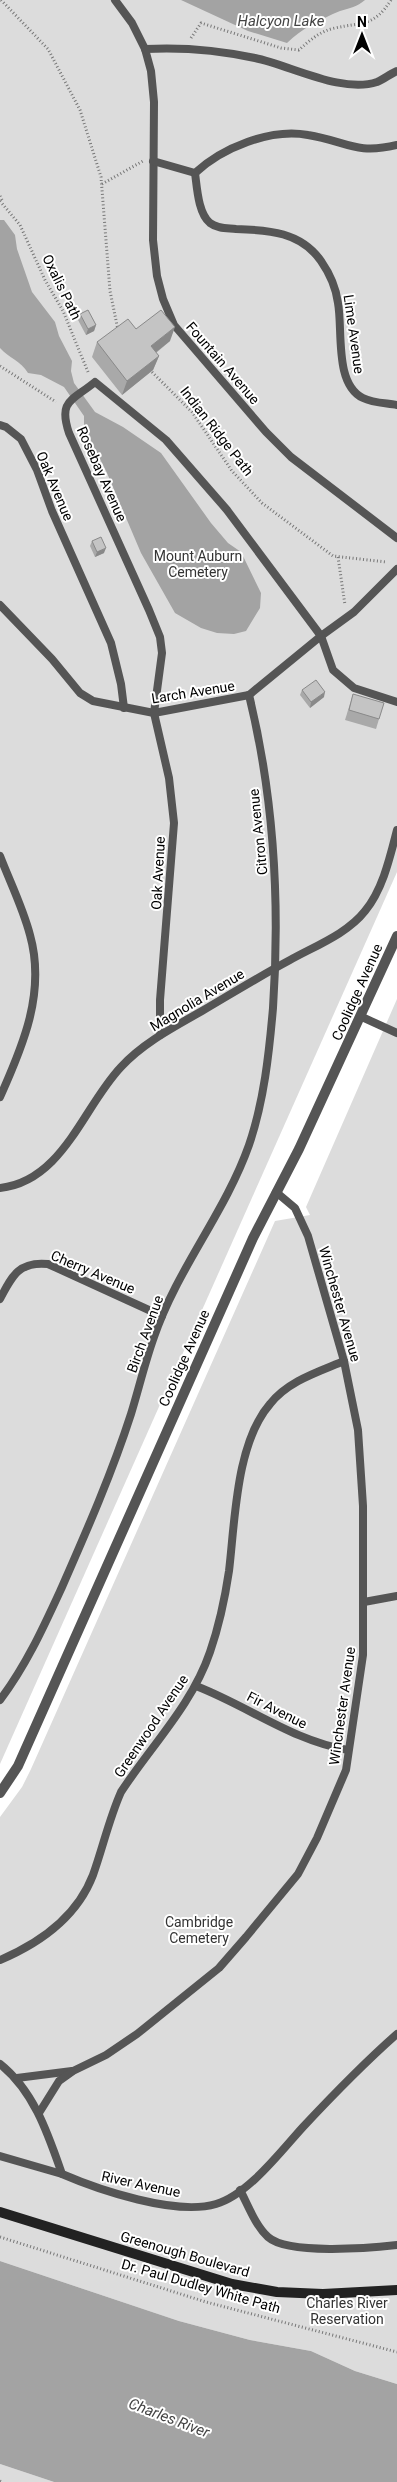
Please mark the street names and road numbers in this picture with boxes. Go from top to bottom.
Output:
street label: Oxalis Path [39,252,85,322]
street label: Lime Avenue [341,293,367,375]
street label: Fountain Avenue [183,319,263,407]
street label: Indian Ridge Path [177,383,257,479]
street label: Rosebay Avenue [74,424,130,524]
street label: Oak Avenue [33,449,77,523]
street label: Larch Avenue [150,678,236,706]
street label: Citron Avenue [246,788,270,876]
street label: Oak Avenue [148,836,168,910]
street label: Coolidge Avenue [328,941,386,1043]
street label: Magnolia Avenue [147,966,247,1034]
street label: Winchester Avenue [316,1244,364,1364]
street label: Cherry Avenue [49,1247,137,1297]
street label: Birch Avenue [124,1293,166,1375]
street label: Coolidge Avenue [155,1307,213,1409]
street label: Winchester Avenue [326,1646,358,1766]
street label: Greenwood Avenue [111,1672,191,1780]
street label: Fir Avenue [244,1688,310,1732]
street label: River Avenue [100,2168,182,2200]
street label: Greenough Boulevard [119,2228,251,2280]
street label: Dr. Paul Dudley White Path [120,2256,282,2316]

